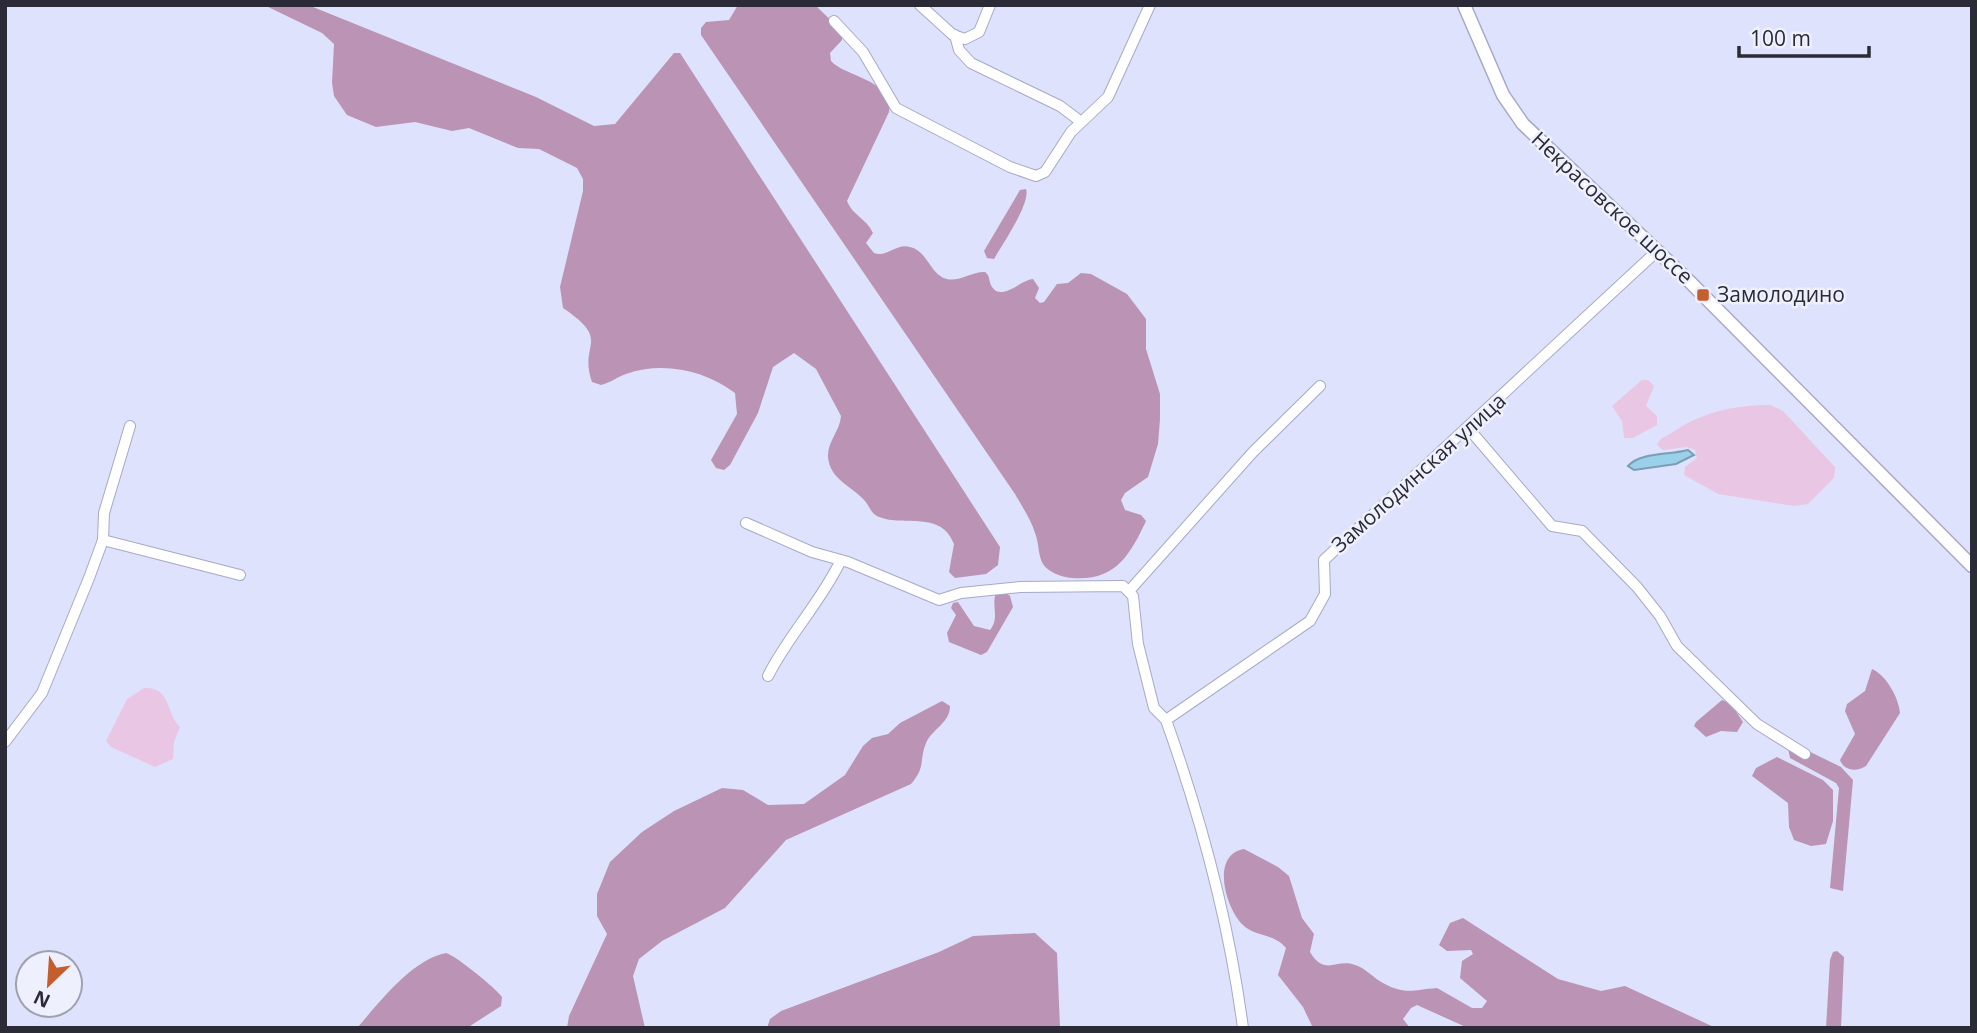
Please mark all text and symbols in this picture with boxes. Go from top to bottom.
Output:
scale bar [1739,14,1868,58]
text: 100 m [1750,24,1811,52]
street label: Некрасовское шоссе [1526,125,1700,290]
place label: Замолодино [1717,280,1845,308]
marker: Замолодино [1695,287,1711,303]
street label: Замолодинская улица [1325,386,1512,558]
north arrow [14,949,84,1019]
text: N [29,984,54,1014]

